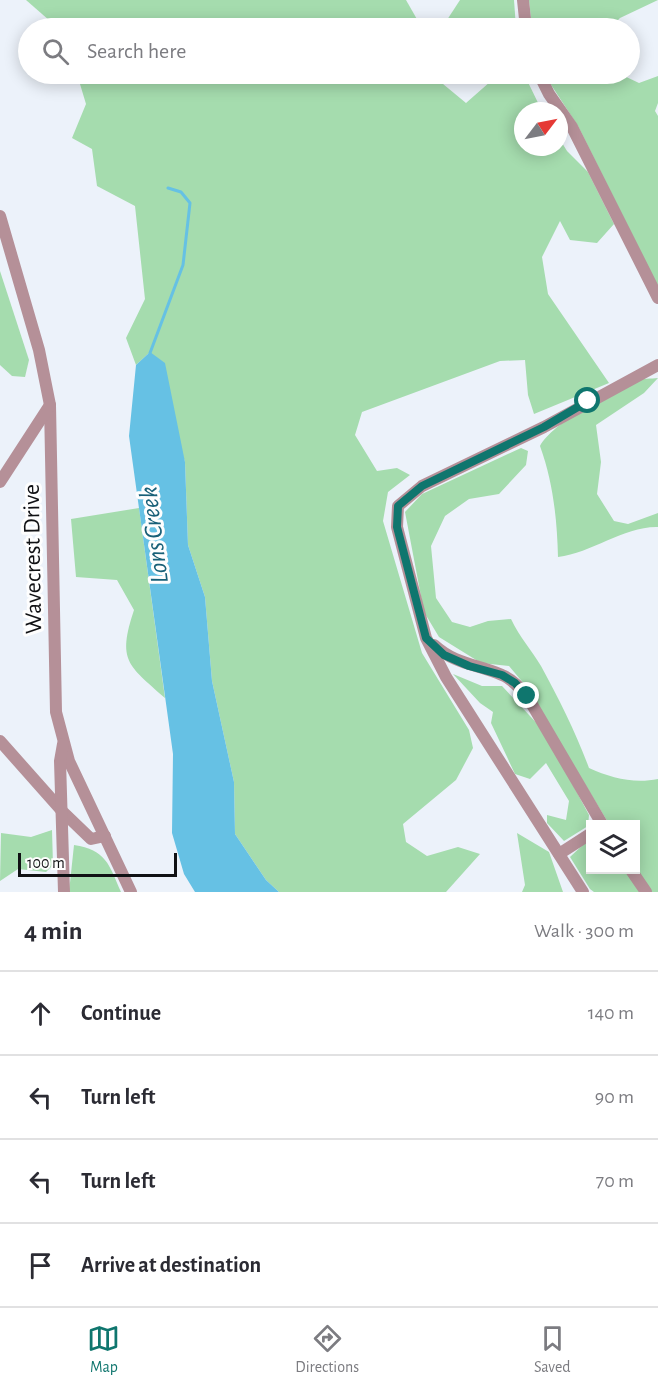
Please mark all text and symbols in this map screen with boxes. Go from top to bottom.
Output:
search box [18,18,640,84]
icon: search [39,35,72,68]
text: Search here [87,40,186,62]
north arrow [514,102,568,156]
route start [574,387,600,413]
street label: Wavecrest Drive [20,484,46,634]
water label: Lons Creek [135,485,173,585]
route end [513,682,539,708]
map controls [586,820,640,874]
button: layers [586,820,640,874]
scale bar [18,850,177,878]
text: 100 m [27,855,65,871]
text: 4 min [24,918,83,944]
text: Walk · 300 m [534,921,634,941]
icon: ahead [24,997,57,1030]
text: Continue [81,1002,161,1024]
text: 140 m [588,1003,634,1023]
icon: left [24,1081,57,1114]
text: Turn left [81,1086,155,1108]
text: 90 m [595,1087,634,1107]
icon: left [24,1165,57,1198]
text: Turn left [81,1170,155,1192]
text: 70 m [596,1171,634,1191]
icon: arrive [24,1249,57,1282]
text: Arrive at destination [81,1254,261,1276]
tab: Map [87,1322,120,1377]
tab: Directions [295,1322,359,1377]
tab: Saved [534,1322,571,1377]

